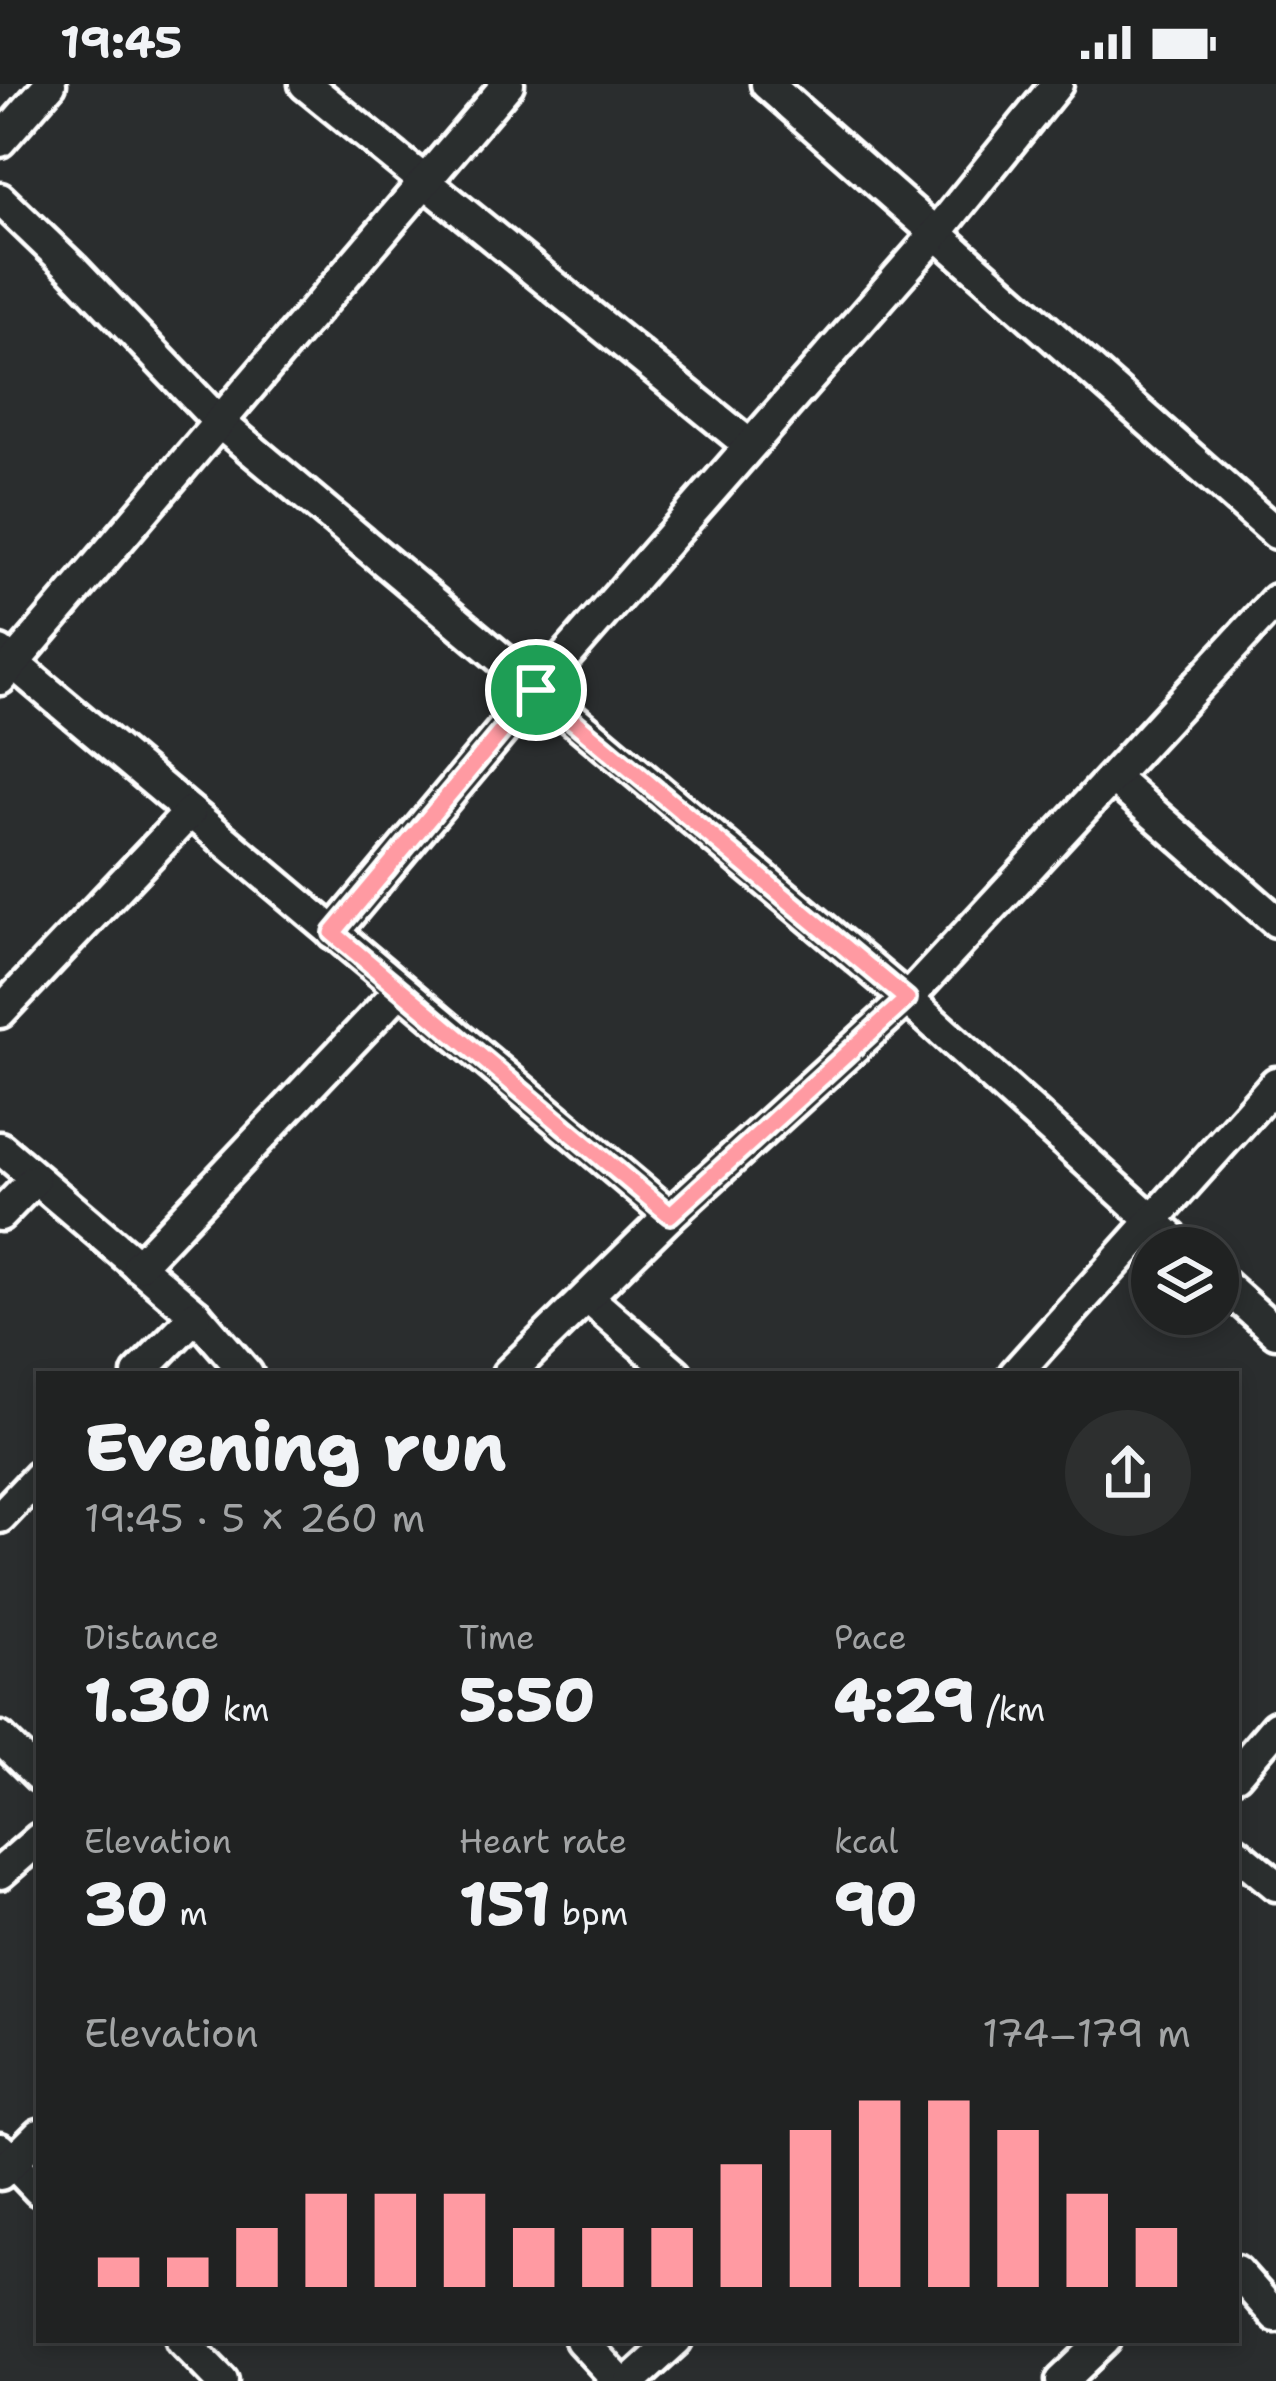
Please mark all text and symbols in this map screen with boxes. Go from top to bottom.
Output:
text: 19:45 [60,12,182,72]
pin [485,639,587,741]
icon: arrive [503,657,569,723]
map controls [1131,1227,1239,1335]
button: layers [1131,1227,1239,1335]
text: Evening run [84,1403,507,1491]
button: share [1065,1410,1191,1536]
text: 19:45 · 5 × 260 m [84,1492,425,1544]
text: Distance [84,1615,219,1660]
text: Time [459,1615,535,1660]
text: Pace [834,1615,907,1660]
text: 1.30 [84,1660,211,1740]
text: 5:50 [459,1660,595,1740]
text: 4:29 [834,1660,975,1740]
text: km [211,1687,269,1732]
text: /km [975,1687,1045,1732]
text: Elevation [84,1819,232,1864]
text: Heart rate [459,1819,627,1864]
text: kcal [834,1819,898,1864]
text: 30 [84,1864,168,1944]
text: 151 [459,1864,551,1944]
text: 90 [834,1864,918,1944]
text: m [168,1891,208,1936]
text: bpm [551,1891,628,1936]
text: Elevation [84,2007,259,2059]
text: 174–179 m [982,2007,1191,2059]

